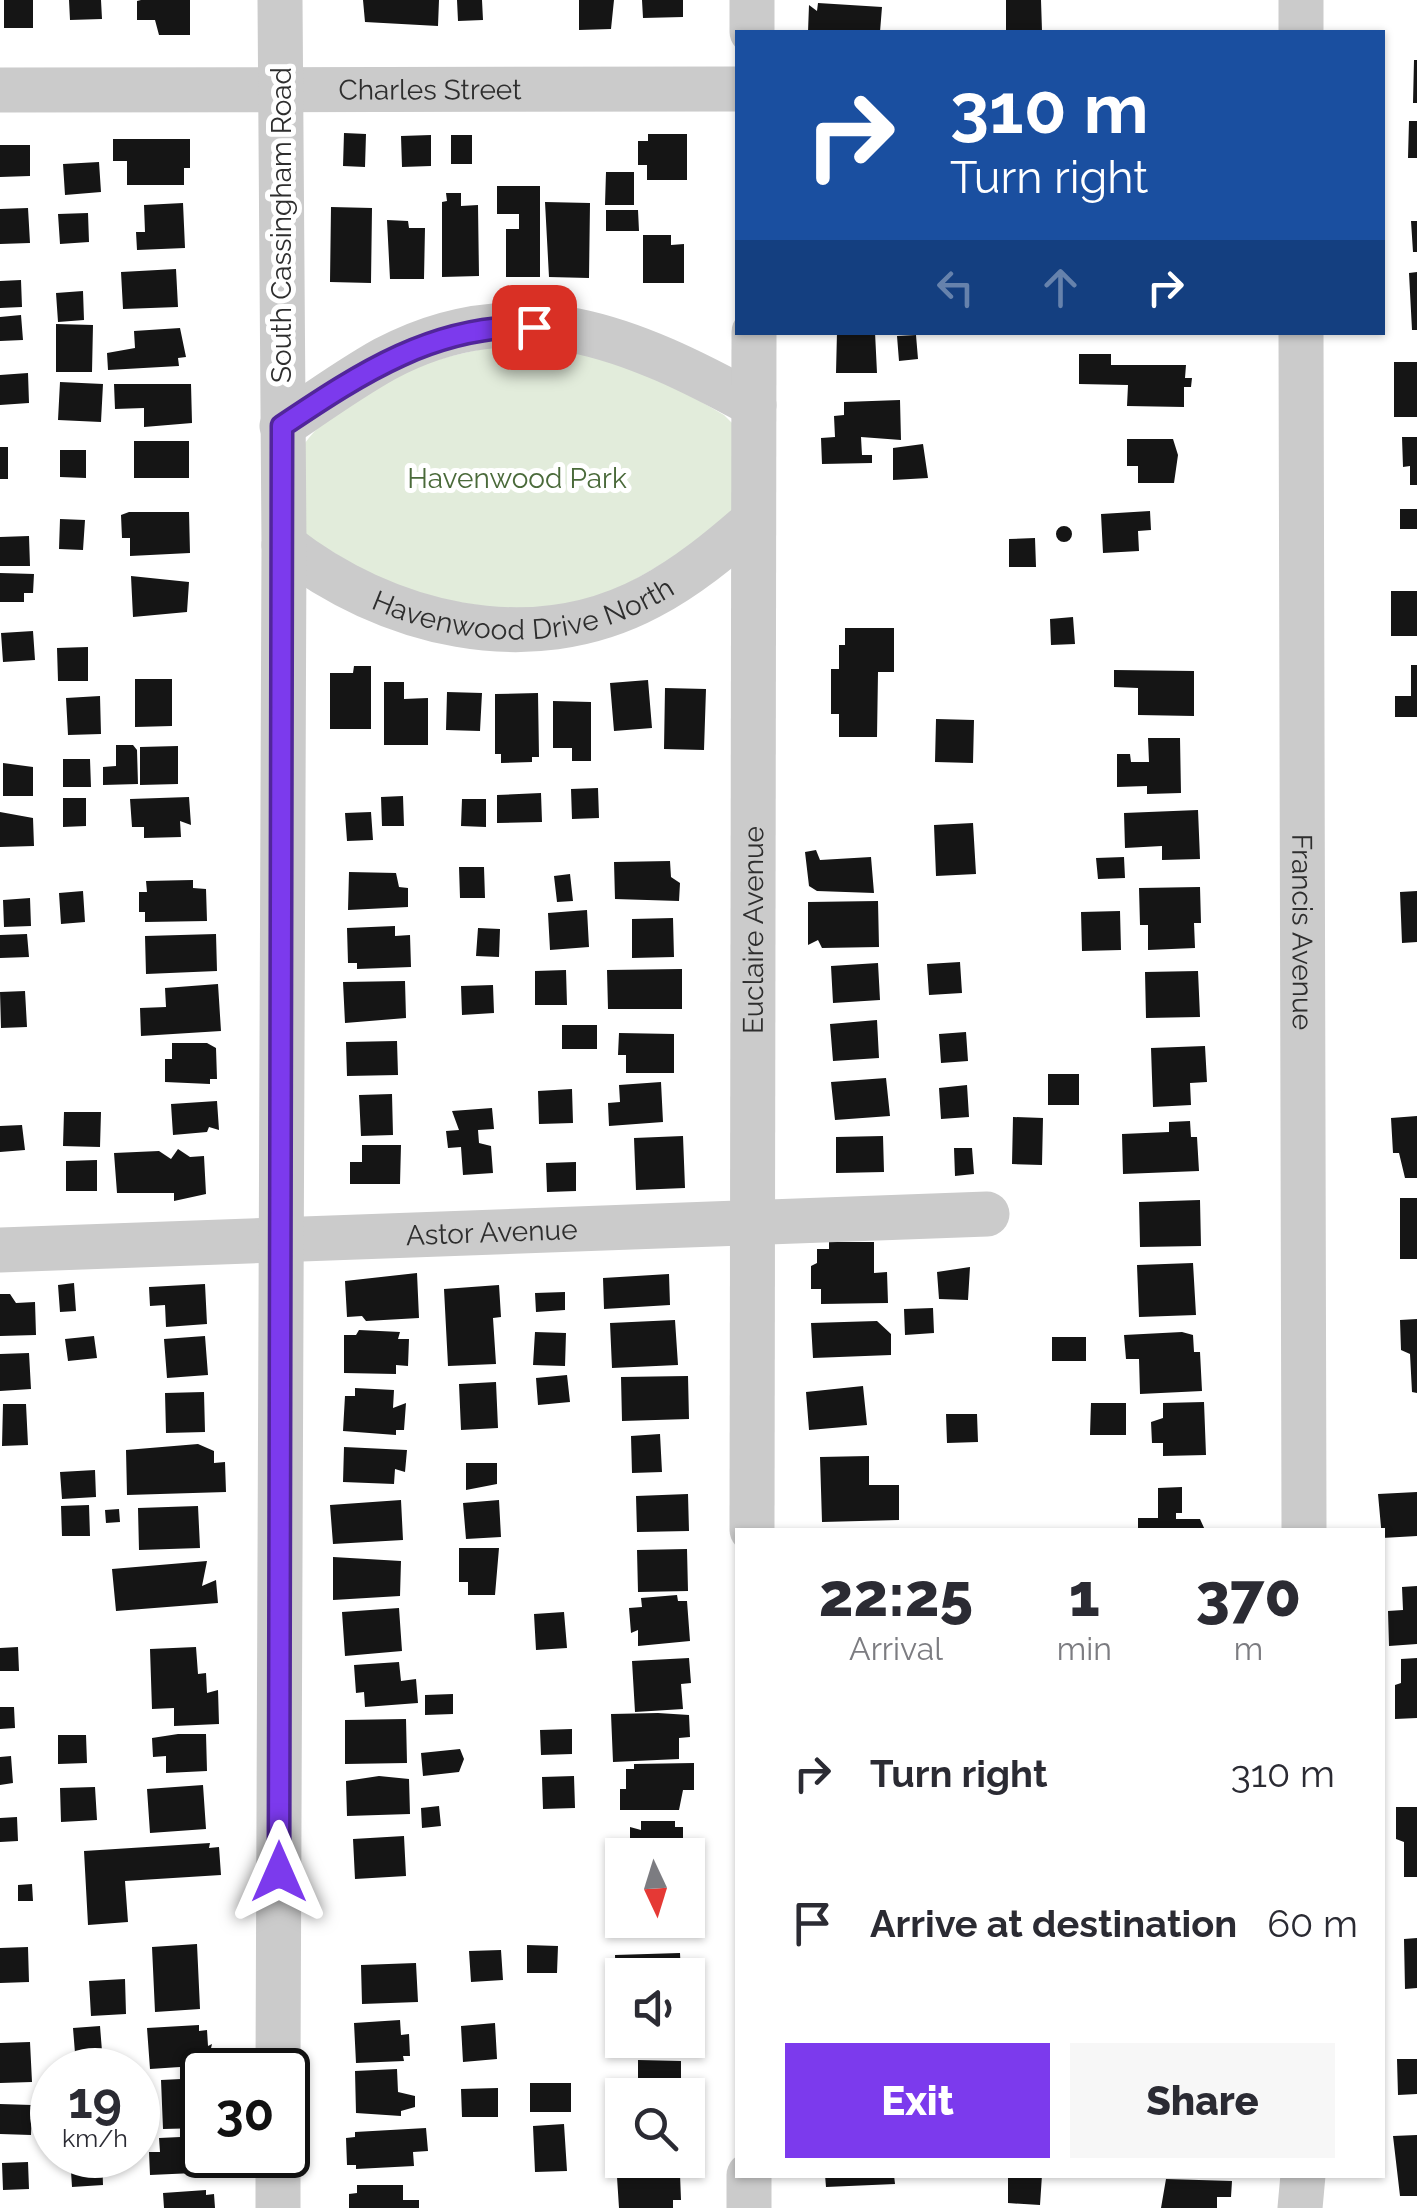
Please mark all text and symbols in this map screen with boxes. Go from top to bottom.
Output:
street label: South Cassingham Road [265,67,298,383]
text: 310 m [950,67,1149,149]
icon: right [785,70,915,200]
street label: Charles Street [338,73,522,107]
text: Turn right [950,151,1148,204]
icon: left [928,260,983,315]
icon: ahead [1033,260,1088,315]
icon: right [1138,260,1193,315]
pin [492,285,577,370]
icon: arrive [507,300,562,355]
park label: Havenwood Park [407,462,627,495]
street label: Havenwood Drive North [368,571,680,647]
street label: Euclaire Avenue [737,826,770,1034]
street label: Francis Avenue [1285,834,1319,1030]
street label: Astor Avenue [405,1213,578,1252]
text: 22:25 [819,1560,973,1630]
text: 1 [1069,1560,1100,1630]
text: 370 [1196,1560,1301,1630]
text: Arrival [849,1630,943,1667]
text: min [1057,1630,1112,1667]
text: m [1234,1630,1263,1667]
icon: right [785,1746,840,1801]
text: Turn right [870,1751,1047,1796]
text: 310 m [1231,1751,1335,1796]
position arrow [227,1820,331,1924]
north arrow [605,1838,705,1938]
map controls [605,1838,705,2178]
icon: arrive [785,1896,840,1951]
text: Arrive at destination [870,1901,1237,1946]
text: 60 m [1267,1901,1358,1946]
button: sound [605,1958,705,2058]
button: Exit [785,2043,1050,2158]
button: Share [1070,2043,1335,2158]
speed limit sign: 30 [180,2048,310,2178]
text: 19 [68,2071,122,2130]
button: search [605,2078,705,2178]
text: km/h [62,2123,128,2153]

